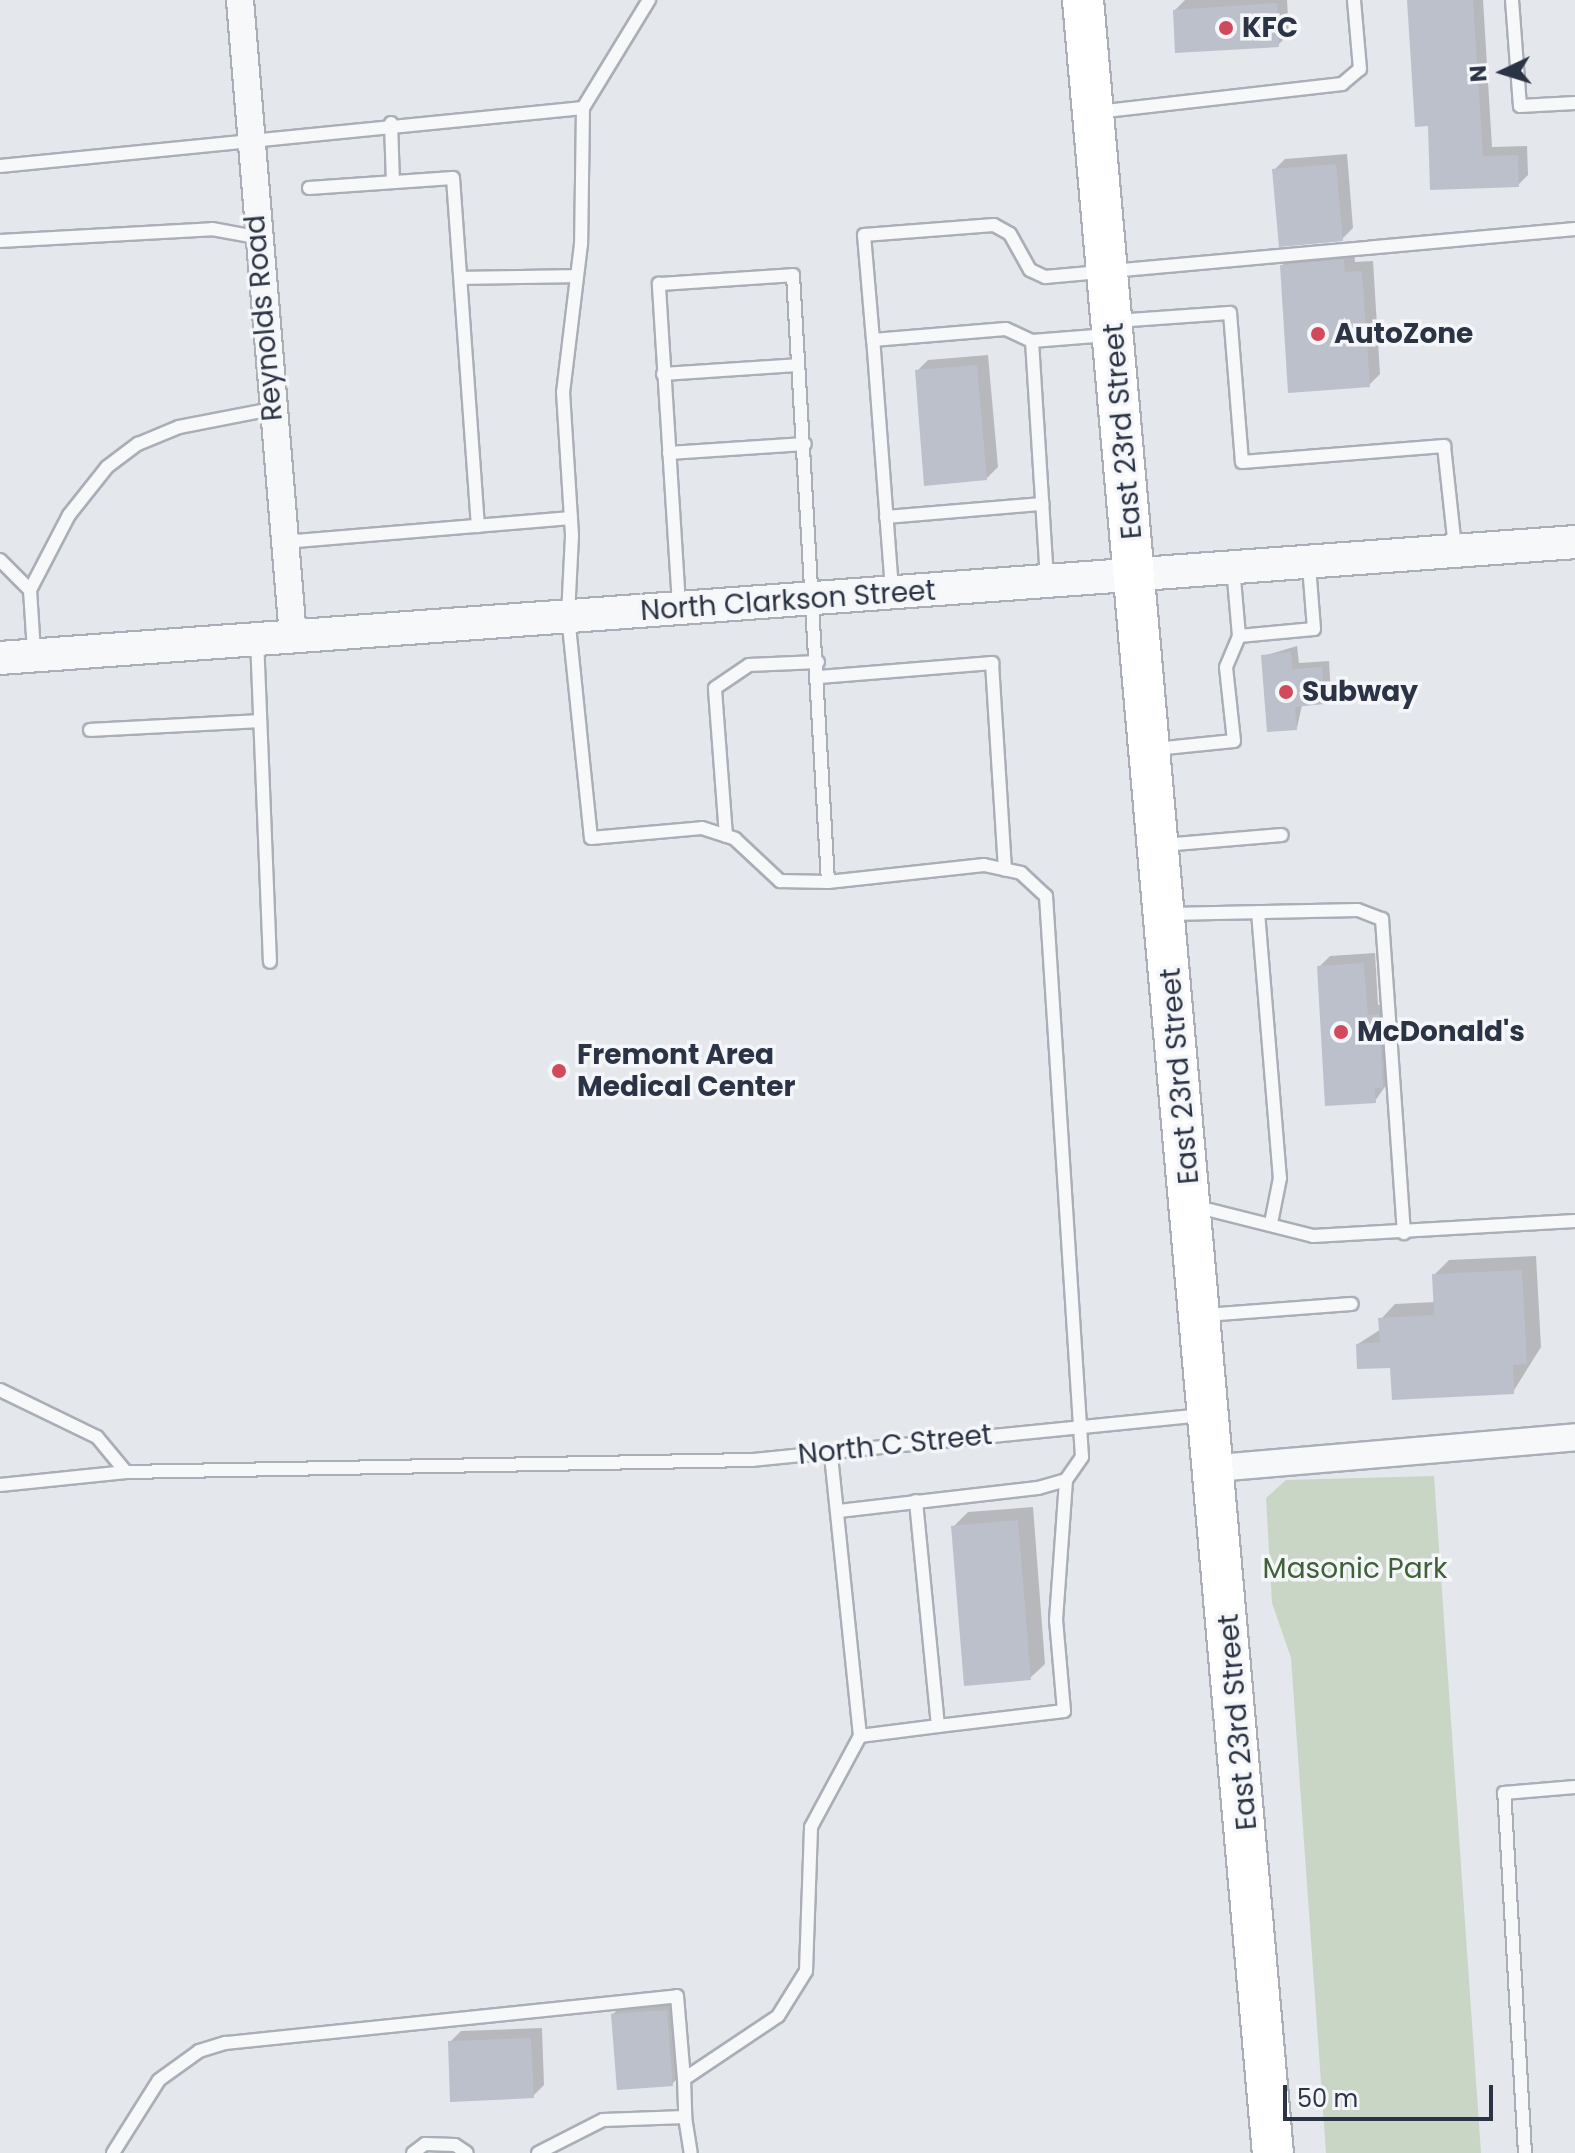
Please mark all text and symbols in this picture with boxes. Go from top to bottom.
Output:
place label: KFC [1242,11,1298,45]
marker: KFC [1217,19,1235,37]
north arrow [1463,32,1543,112]
text: N [1463,64,1495,83]
street label: Reynolds Road [238,214,290,422]
place label: AutoZone [1334,317,1473,351]
street label: East 23rd Street [1097,321,1149,541]
marker: AutoZone [1309,325,1327,343]
street label: North Clarkson Street [639,574,937,628]
place label: Subway [1302,675,1418,709]
marker: Subway [1277,683,1295,701]
street label: East 23rd Street [1154,966,1206,1186]
place label: McDonald's [1357,1015,1525,1049]
marker: McDonald's [1332,1023,1350,1041]
place label: Fremont Area Medical Center [577,1038,795,1104]
marker: Fremont Area Medical Center [548,1060,570,1082]
street label: North C Street [796,1418,994,1472]
park label: Masonic Park [1263,1552,1447,1586]
street label: East 23rd Street [1212,1612,1264,1832]
scale bar [1287,2069,1497,2119]
text: 50 m [1297,2082,1358,2115]

